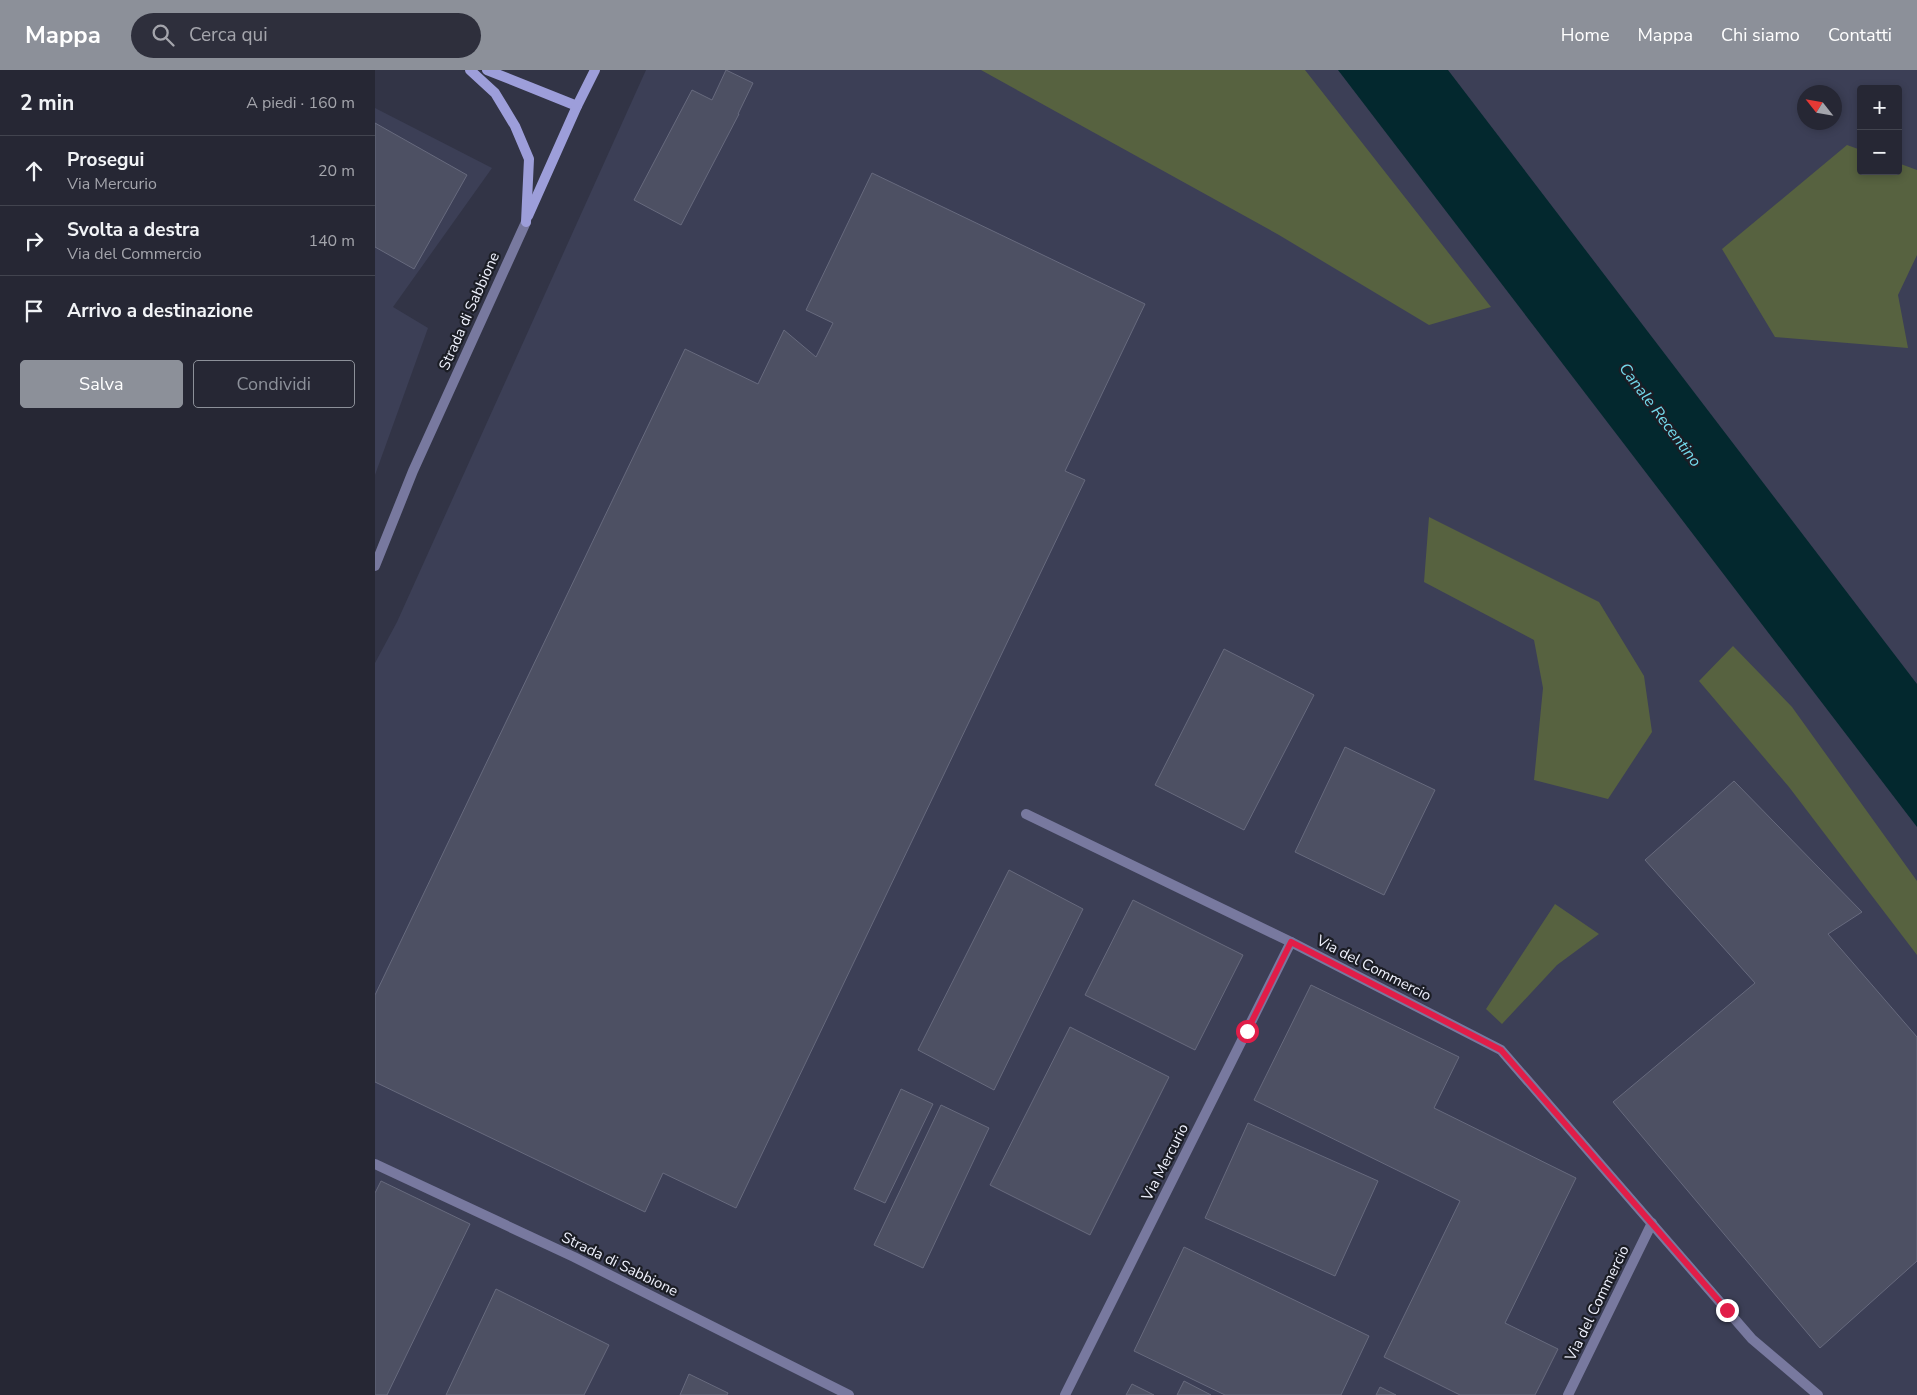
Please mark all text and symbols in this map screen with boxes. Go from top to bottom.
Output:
search box [131,13,481,58]
text: Mappa [25,19,101,51]
icon: search [149,21,177,49]
text: Cerca qui [189,22,268,48]
text: Home [1561,23,1609,47]
text: Mappa [1637,23,1693,47]
text: Chi siamo [1721,23,1800,47]
text: Contatti [1828,23,1892,47]
north arrow [1797,85,1842,130]
map controls [1857,85,1902,175]
button: + [1857,85,1902,130]
text: 2 min [20,89,74,117]
text: A piedi · 160 m [246,92,355,114]
button: − [1857,130,1902,175]
text: Prosegui [67,147,144,173]
icon: ahead [20,157,48,185]
text: 20 m [318,160,355,182]
text: Via Mercurio [67,173,157,195]
text: Svolta a destra [67,217,200,243]
icon: right [20,227,48,255]
text: 140 m [308,230,355,252]
text: Via del Commercio [67,243,202,265]
street label: Strada di Sabbione [434,249,504,373]
icon: arrive [20,297,48,325]
text: Arrivo a destinazione [67,298,253,324]
water label: Canale Recentino [1614,358,1706,472]
button: Salva [20,360,183,408]
button: Condividi [193,360,355,408]
street label: Via del Commercio [1312,930,1435,1006]
route start [1236,1020,1259,1043]
street label: Via Mercurio [1137,1120,1193,1205]
street label: Strada di Sabbione [558,1227,682,1301]
street label: Via del Commercio [1560,1242,1634,1365]
route end [1716,1299,1739,1322]

